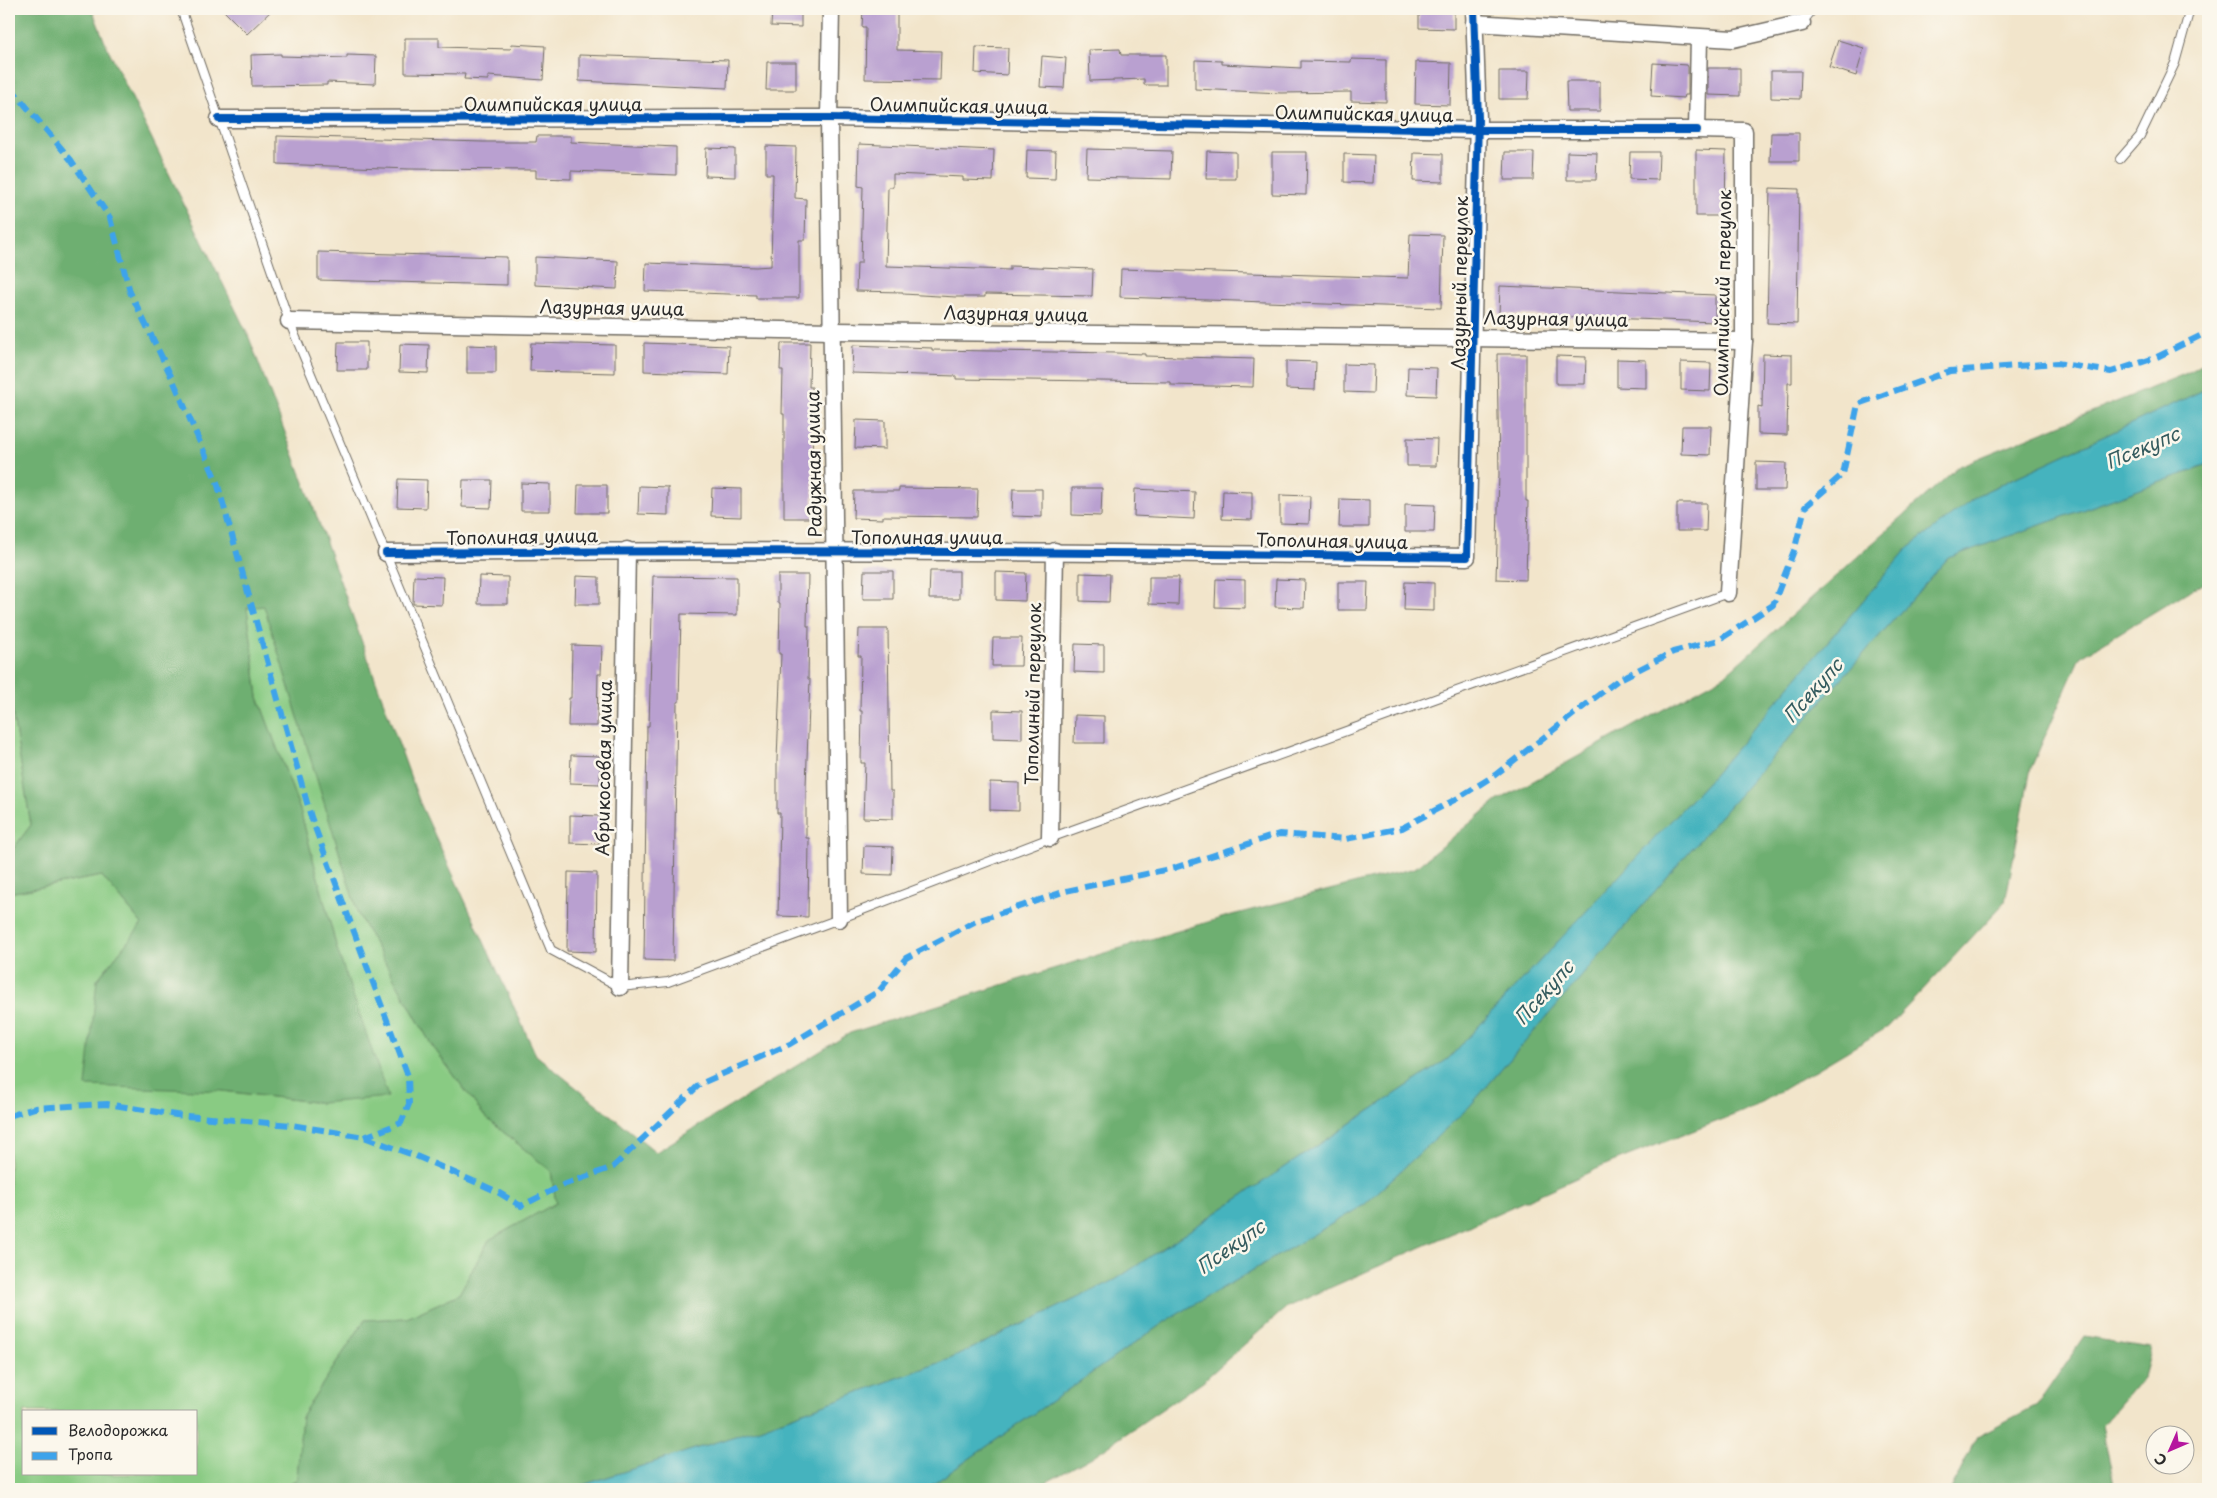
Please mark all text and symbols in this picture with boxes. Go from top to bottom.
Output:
street label: Олимпийская улица [464,90,643,117]
street label: Олимпийская улица [869,90,1049,120]
street label: Олимпийская улица [1274,98,1454,128]
street label: Олимпийский переулок [1707,189,1737,397]
street label: Лазурный переулок [1444,195,1474,370]
street label: Лазурная улица [539,292,685,322]
street label: Лазурная улица [943,298,1089,328]
street label: Лазурная улица [1483,303,1629,333]
street label: Радужная улица [798,389,828,538]
water label: Псекупс [2101,418,2185,475]
street label: Тополиная улица [446,521,599,551]
street label: Тополиная улица [851,523,1004,550]
street label: Тополиная улица [1256,525,1409,555]
street label: Тополиный переулок [1017,602,1047,785]
water label: Псекупс [1776,650,1850,728]
street label: Абрикосовая улица [588,679,618,856]
water label: Псекупс [1507,952,1581,1030]
water label: Псекупс [1190,1211,1272,1280]
legend [22,1410,198,1476]
text: Велодорожка [68,1418,169,1441]
north arrow [2144,1426,2194,1476]
text: Тропа [68,1442,113,1465]
text: С [2149,1448,2172,1471]

